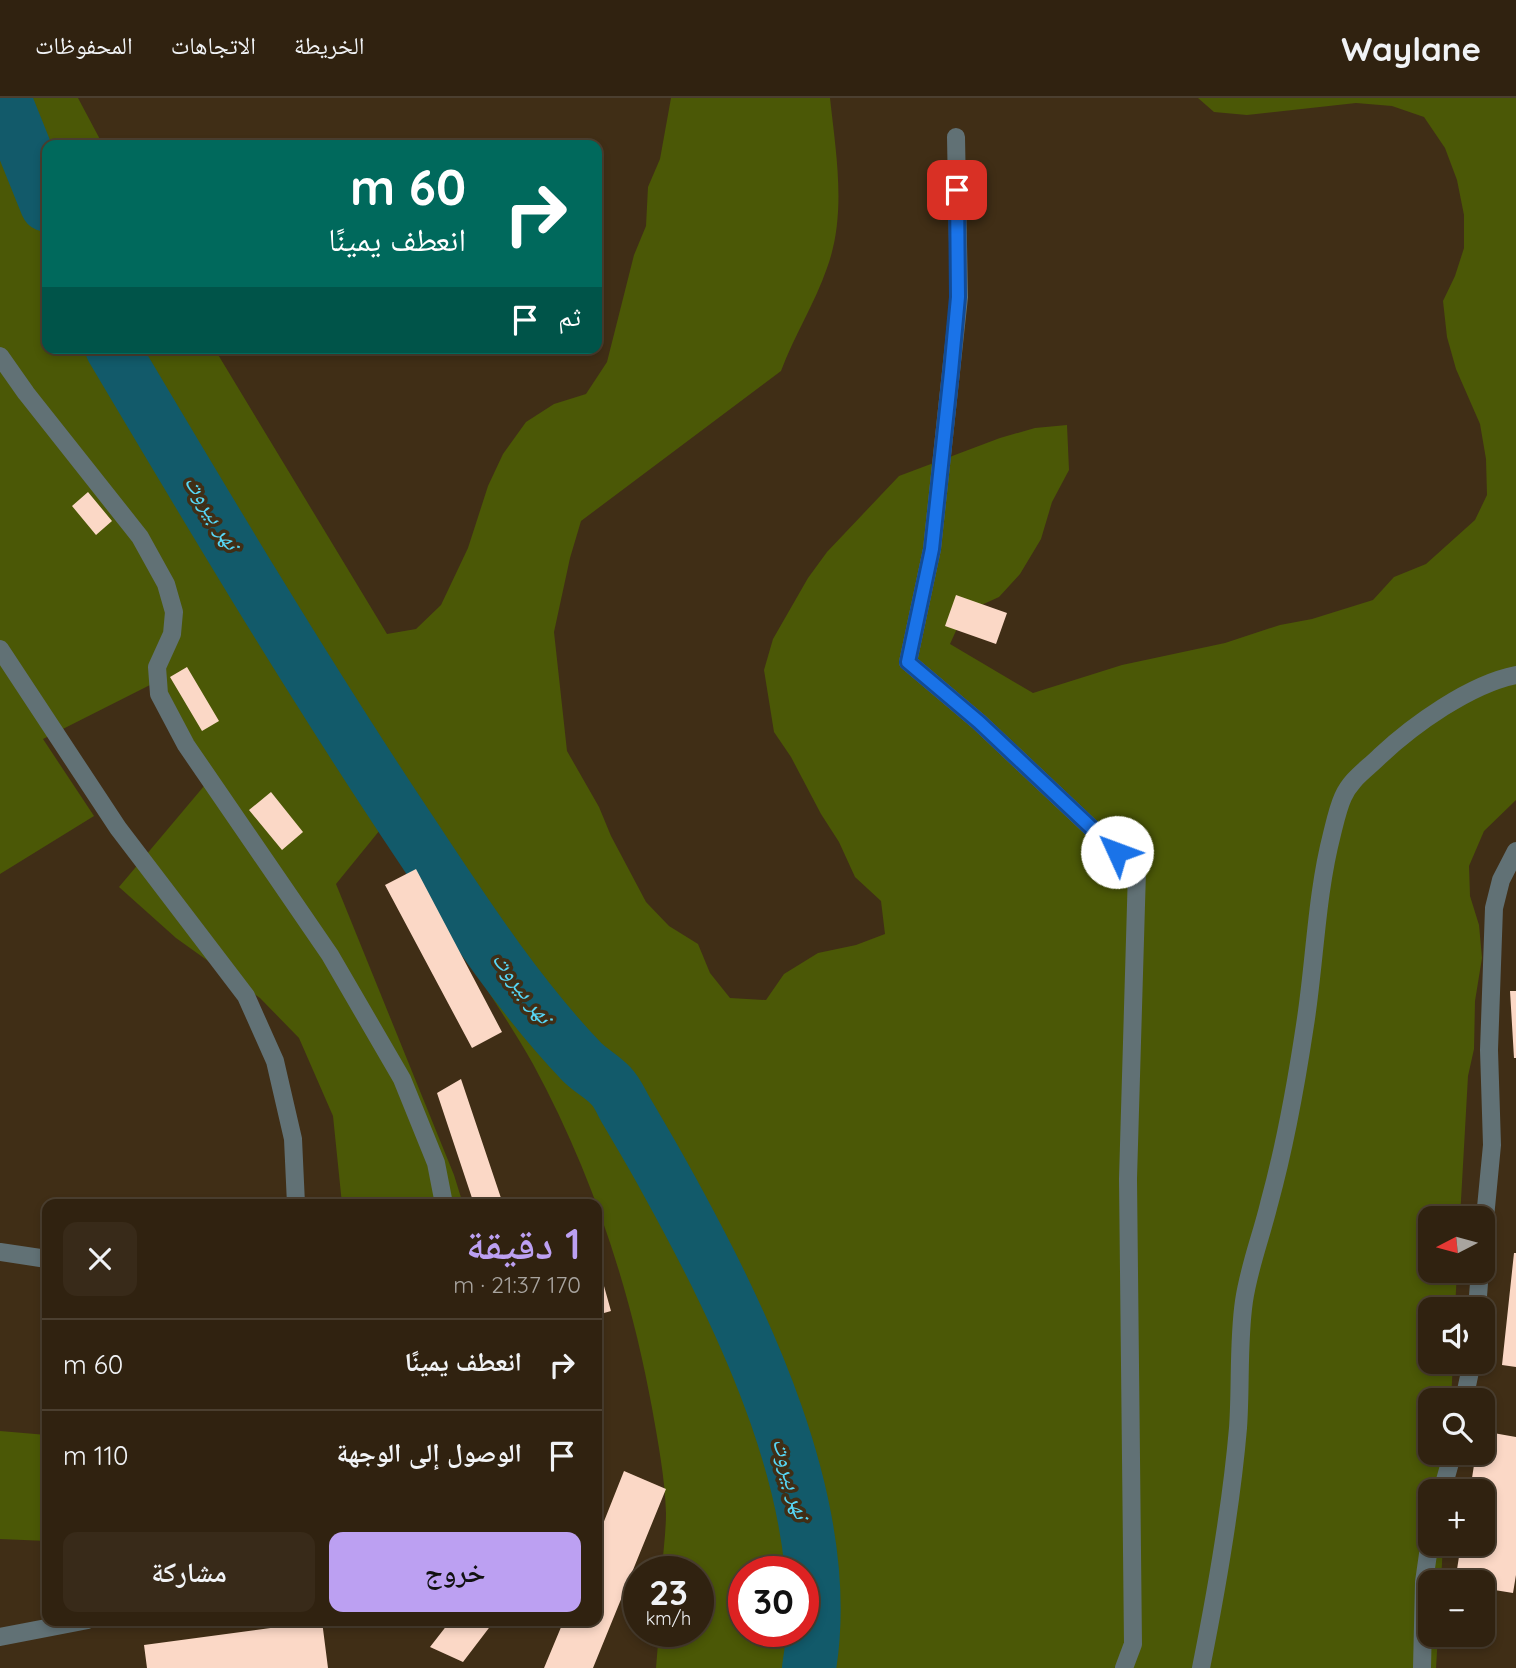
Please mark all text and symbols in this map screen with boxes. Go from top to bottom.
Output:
text: Waylane [1341,28,1481,69]
text: المحفوظات [35,30,133,60]
text: الاتجاهات [171,30,256,60]
text: الخريطة [294,30,365,60]
text: 60 m [350,156,466,217]
pin [927,160,987,220]
icon: right [490,168,581,259]
icon: arrive [938,171,976,209]
text: انعطف يمينًا [328,219,466,259]
text: ثم [558,300,581,333]
icon: arrive [506,301,544,339]
water label: نهر بيروت [179,469,249,558]
position arrow [1080,815,1154,889]
water label: نهر بيروت [486,945,561,1031]
north arrow [1418,1206,1494,1283]
map controls [1418,1206,1495,1647]
text: 1 دقيقة [466,1217,581,1270]
button: close [63,1222,137,1296]
text: 170 m · 21:37 [453,1270,581,1299]
button: sound [1418,1297,1495,1374]
text: انعطف يمينًا [404,1345,522,1378]
icon: right [543,1346,581,1384]
text: 60 m [63,1348,123,1381]
button: search [1418,1388,1495,1465]
water label: نهر بيروت [767,1434,818,1525]
text: الوصول إلى الوجهة [336,1436,522,1469]
icon: arrive [543,1437,581,1475]
text: 110 m [63,1439,129,1472]
button: + [1418,1479,1495,1556]
button: مشاركة [63,1532,315,1612]
button: خروج [329,1532,581,1612]
speed limit sign: 30 [728,1556,819,1647]
text: 23 [649,1570,688,1614]
button: − [1418,1570,1495,1647]
text: km/h [646,1607,691,1630]

